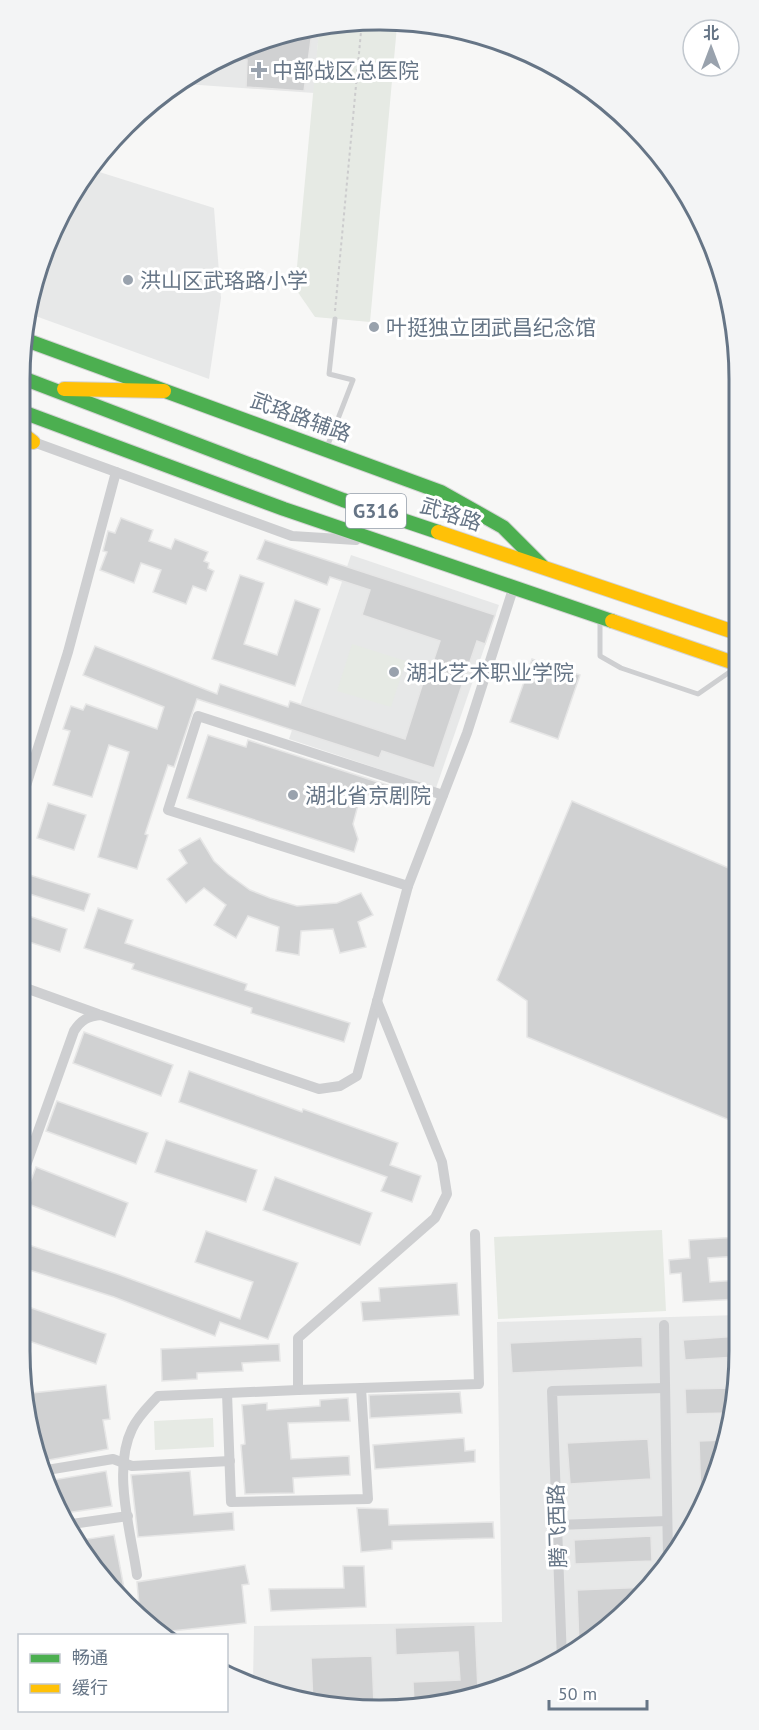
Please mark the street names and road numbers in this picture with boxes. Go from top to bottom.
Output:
street label: 武珞路辅路 [247,386,355,448]
street label: 武珞路 [417,491,485,537]
road number: G316 [346,494,406,528]
street label: 腾飞西路 [542,1484,572,1568]

